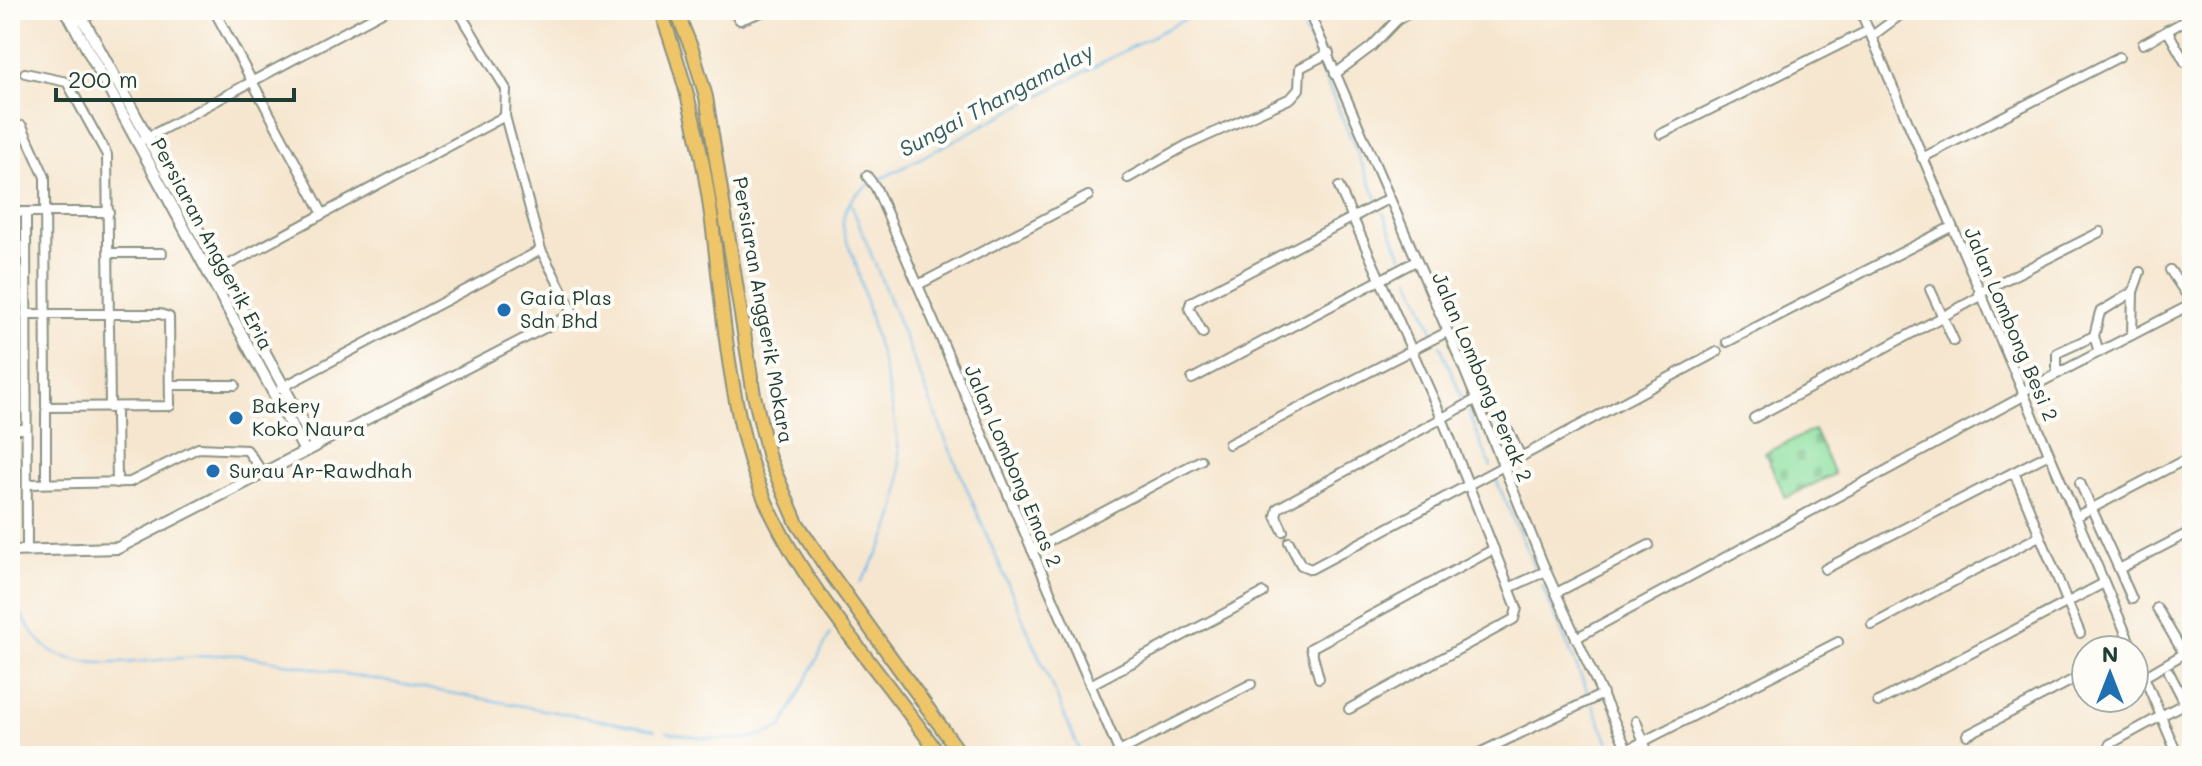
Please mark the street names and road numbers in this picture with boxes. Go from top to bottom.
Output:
street label: Persiaran Anggerik Eria [146,133,280,354]
street label: Persiaran Anggerik Mokara [728,175,800,445]
street label: Jalan Lombong Besi 2 [1959,223,2065,425]
street label: Jalan Lombong Perak 2 [1427,268,1539,486]
street label: Jalan Lombong Emas 2 [959,360,1068,571]

